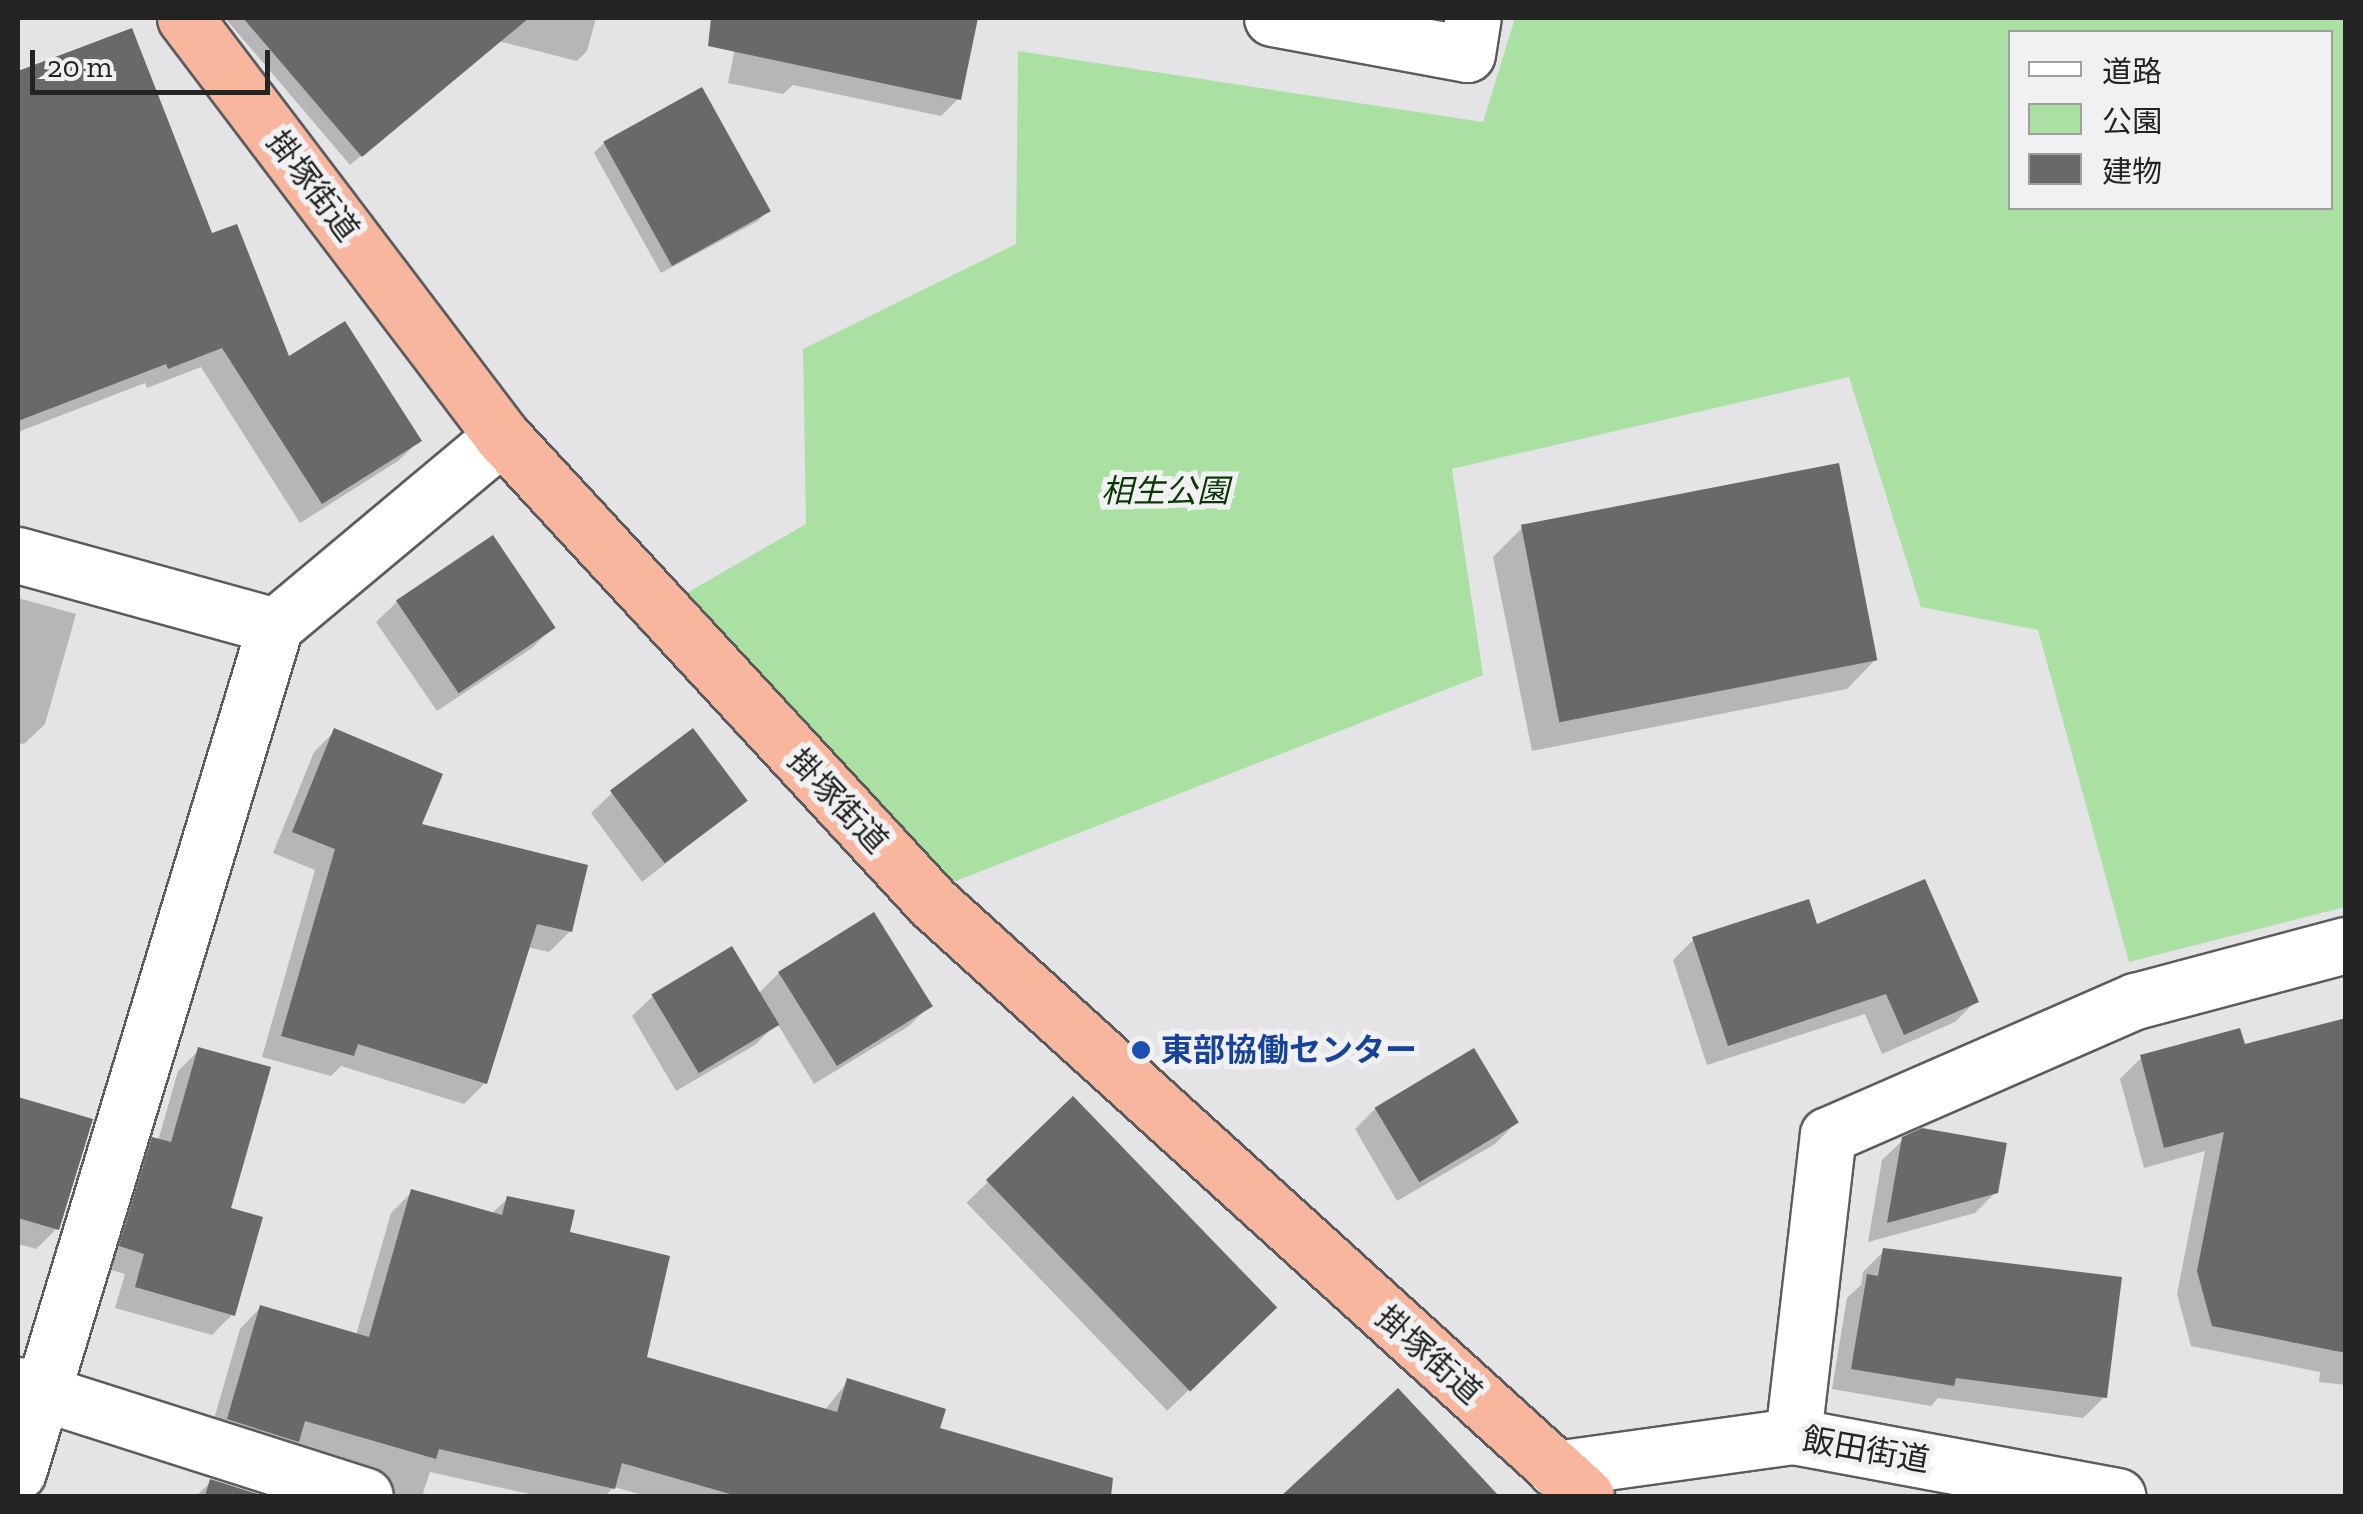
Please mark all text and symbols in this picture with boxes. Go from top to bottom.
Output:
scale bar [35,30,275,92]
legend [2008,30,2333,210]
text: 20 m [47,49,112,85]
text: 道路 [2102,54,2162,90]
text: 公園 [2102,104,2162,140]
street label: 掛塚街道 [259,123,367,249]
text: 建物 [2102,154,2162,190]
park label: 相生公園 [1101,472,1229,510]
street label: 掛塚街道 [780,741,896,861]
place label: 東部協働センター [1161,1031,1417,1069]
marker: 東部協働センター [1130,1039,1152,1061]
street label: 掛塚街道 [1369,1298,1489,1412]
street label: 飯田街道 [1800,1420,1932,1480]

